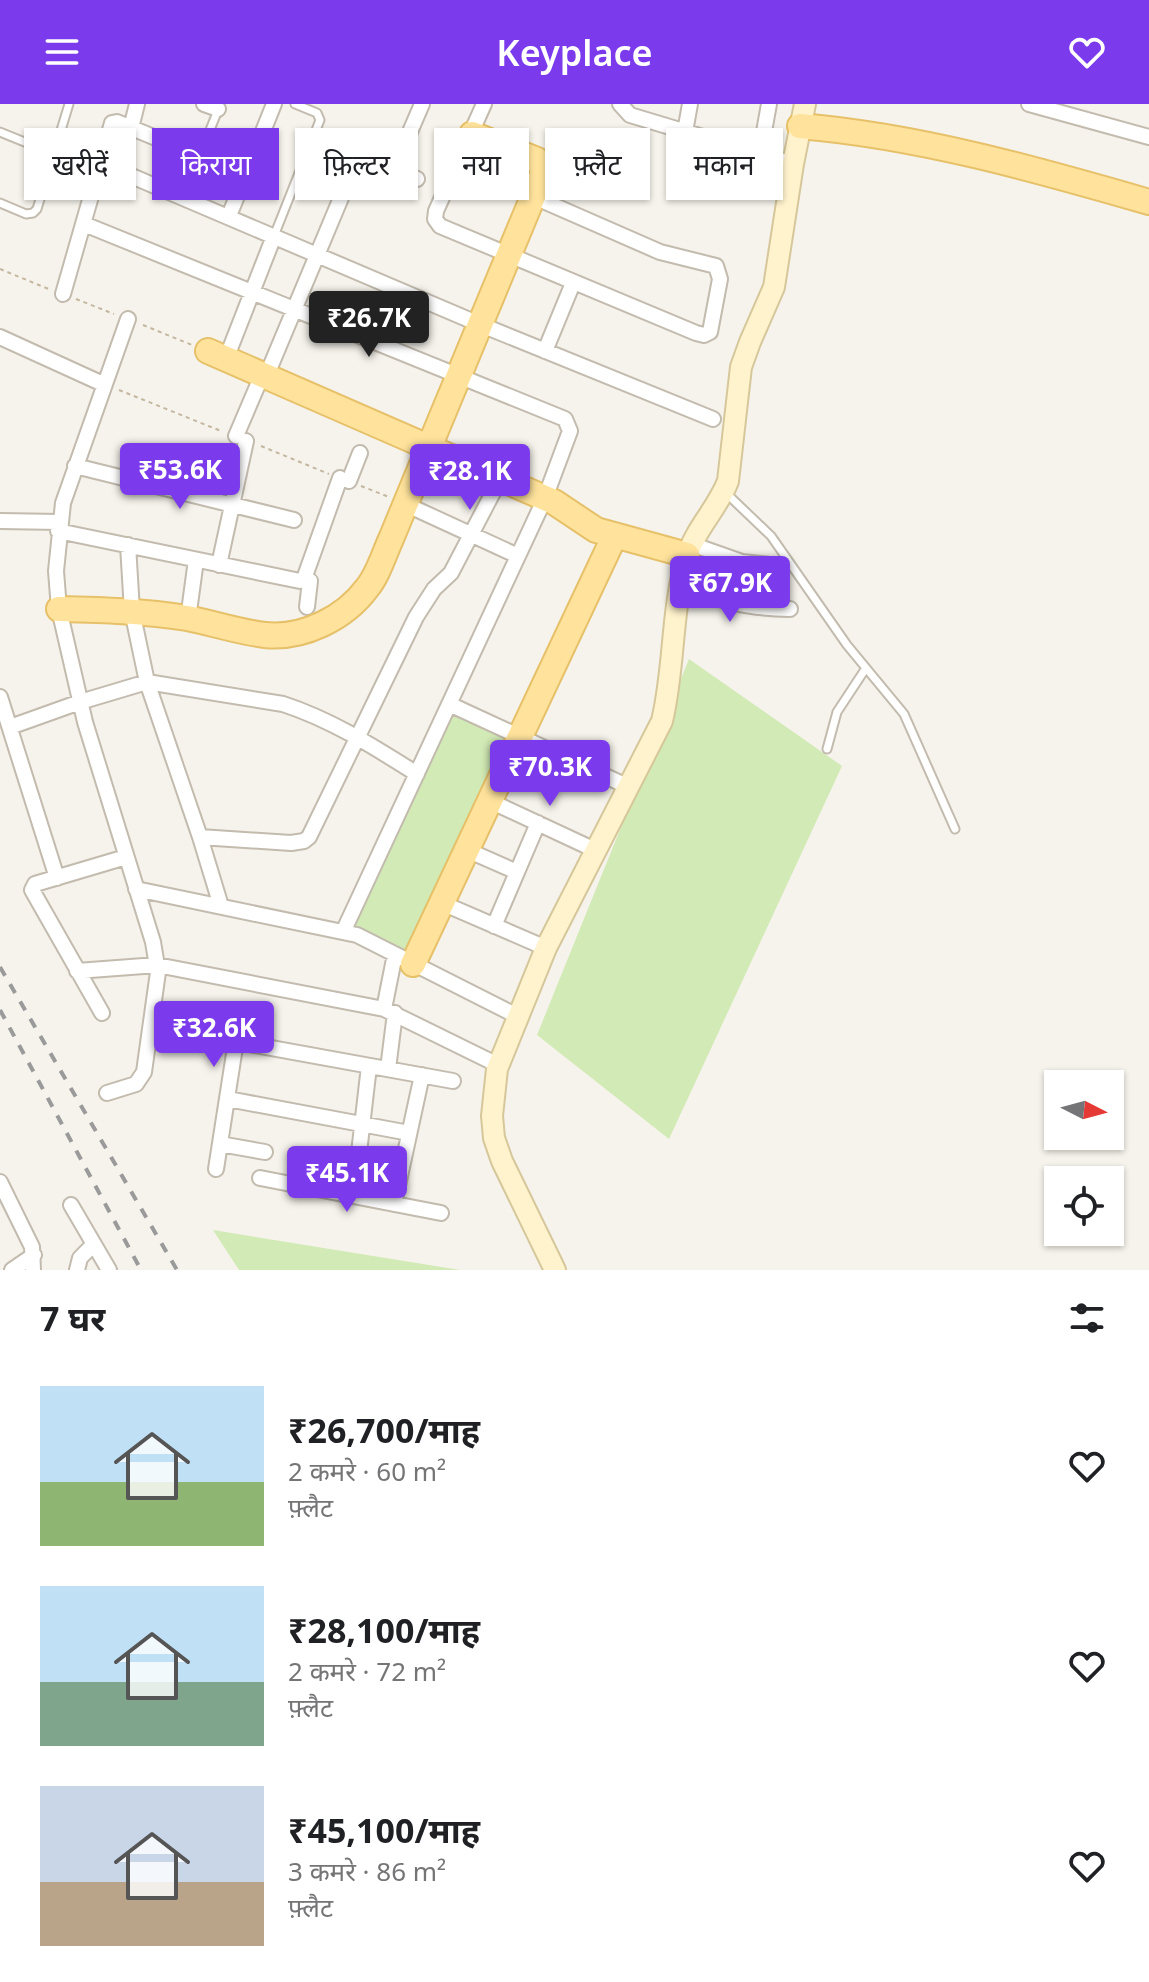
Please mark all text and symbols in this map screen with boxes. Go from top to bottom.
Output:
text: Keyplace [496,28,653,77]
icon: menu [40,30,84,74]
icon: heart [1065,30,1109,74]
chip: खरीदें [24,128,136,200]
chip: किराया [152,128,279,200]
chip: फ़िल्टर [295,128,418,200]
chip: नया [434,128,529,200]
chip: फ़्लैट [545,128,650,200]
chip: मकान [666,128,783,200]
pin: ₹26.7K [304,291,434,359]
text: ₹26.7K [327,299,411,335]
pin: ₹53.6K [115,443,245,511]
pin: ₹28.1K [405,444,535,512]
text: ₹53.6K [138,451,222,487]
text: ₹28.1K [428,452,512,488]
pin: ₹67.9K [665,556,795,624]
text: ₹67.9K [688,564,772,600]
pin: ₹70.3K [485,740,615,808]
text: ₹70.3K [508,748,592,784]
pin: ₹32.6K [149,1001,279,1069]
text: ₹32.6K [172,1009,256,1045]
north arrow [1044,1070,1124,1150]
map controls [1044,1070,1124,1246]
pin: ₹45.1K [282,1146,412,1214]
text: ₹45.1K [305,1154,389,1190]
button: locate [1044,1166,1124,1246]
text: 7 घर [40,1295,105,1341]
icon: filters [1065,1296,1109,1340]
text: ₹26,700/माह [288,1407,480,1453]
icon: home [104,1418,200,1514]
icon: heart [1065,1444,1109,1488]
text: 2 कमरे · 60 m² [288,1453,446,1489]
text: फ़्लैट [288,1489,333,1525]
text: ₹28,100/माह [288,1607,480,1653]
icon: home [104,1618,200,1714]
icon: heart [1065,1644,1109,1688]
text: 2 कमरे · 72 m² [288,1653,446,1689]
text: फ़्लैट [288,1689,333,1725]
text: ₹45,100/माह [288,1807,480,1853]
icon: home [104,1818,200,1914]
icon: heart [1065,1844,1109,1888]
text: 3 कमरे · 86 m² [288,1853,446,1889]
text: फ़्लैट [288,1889,333,1925]

